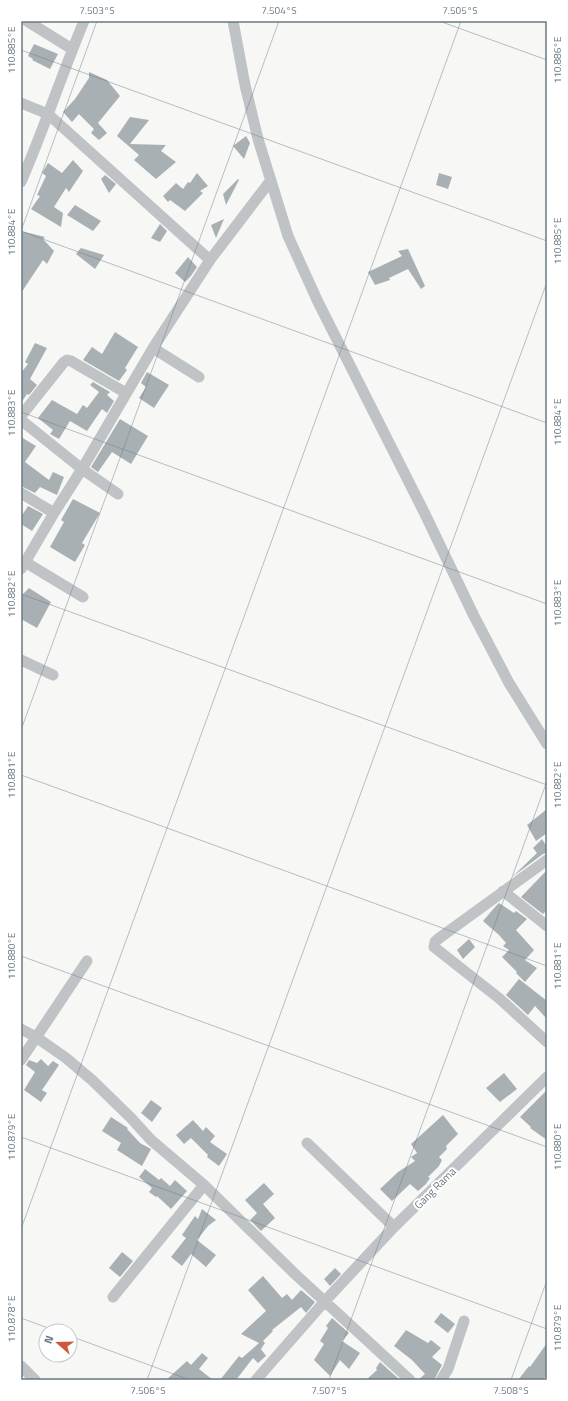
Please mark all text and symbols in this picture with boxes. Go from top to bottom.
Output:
text: 7.503°S [79,3,115,18]
text: 7.504°S [261,3,297,18]
text: 7.505°S [442,3,478,18]
text: 110.885°E [4,26,19,73]
text: 110.886°E [550,36,565,83]
text: 110.884°E [4,208,19,255]
text: 110.885°E [550,217,565,264]
text: 110.883°E [4,389,19,436]
text: 110.884°E [550,398,565,445]
text: 110.882°E [4,570,19,617]
text: 110.883°E [550,579,565,626]
text: 110.881°E [4,751,19,798]
text: 110.882°E [550,761,565,808]
text: 110.880°E [4,932,19,979]
text: 110.881°E [550,942,565,989]
text: 110.879°E [4,1113,19,1160]
text: 110.880°E [550,1123,565,1170]
street label: Gang Rama [411,1163,460,1212]
text: 110.878°E [4,1295,19,1342]
text: 110.879°E [550,1304,565,1351]
north arrow [38,1323,78,1363]
text: N [40,1333,57,1346]
text: 7.506°S [130,1383,166,1398]
text: 7.507°S [311,1383,347,1398]
text: 7.508°S [493,1383,529,1398]

